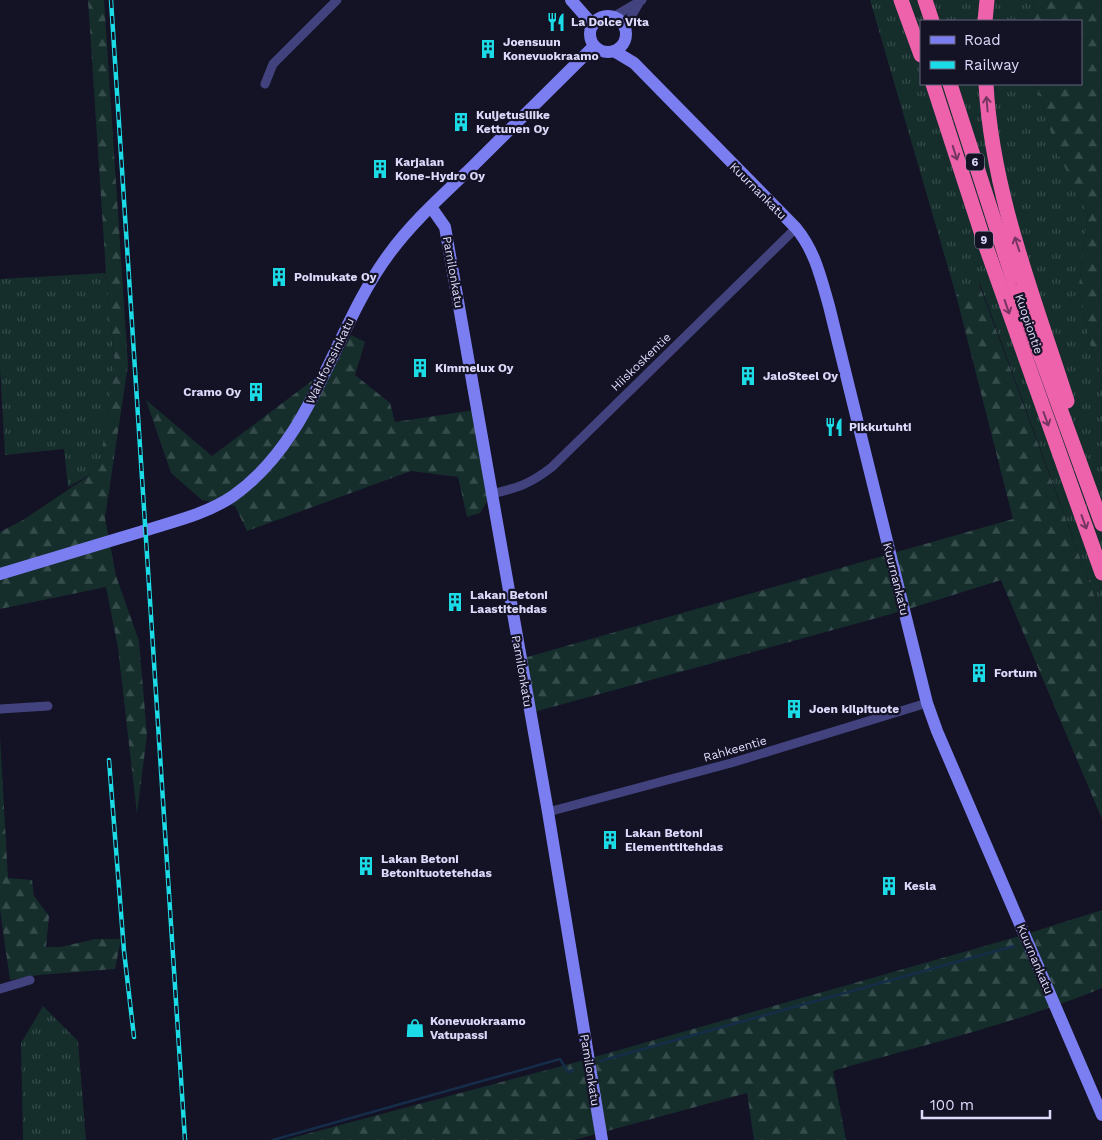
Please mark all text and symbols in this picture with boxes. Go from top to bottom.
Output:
restaurant icon: La Dolce Vita [545,11,567,33]
place label: La Dolce Vita [571,15,649,29]
legend [920,20,1082,85]
text: Road [964,31,1001,49]
place label: Joensuun Konevuokraamo [503,35,599,63]
building icon: Joensuun Konevuokraamo [477,38,499,60]
text: Railway [964,56,1019,74]
one-way arrow [983,96,992,112]
place label: Kuljetusliike Kettunen Oy [476,108,550,136]
building icon: Kuljetusliike Kettunen Oy [450,111,472,133]
one-way arrow [950,145,960,161]
road number: 6 [966,154,984,170]
place label: Karjalan Kone-Hydro Oy [395,155,485,183]
building icon: Karjalan Kone-Hydro Oy [369,158,391,180]
street label: Kuurnankatu [727,160,789,222]
road number: 9 [975,232,993,248]
street label: Pamilonkatu [440,235,466,309]
one-way arrow [1012,236,1022,252]
building icon: Poimukate Oy [268,266,290,288]
place label: Poimukate Oy [294,270,377,284]
street label: Kuopiontie [1012,292,1046,356]
one-way arrow [1003,299,1012,314]
street label: Wahlforssinkatu [303,316,357,406]
street label: Hiiskoskentie [608,330,674,394]
building icon: Kimmelux Oy [409,357,431,379]
place label: Kimmelux Oy [435,361,514,375]
building icon: JaloSteel Oy [737,365,759,387]
place label: JaloSteel Oy [763,369,838,383]
building icon: Cramo Oy [245,381,267,403]
place label: Cramo Oy [183,385,241,399]
one-way arrow [1042,411,1051,426]
restaurant icon: Pikkutuhti [823,416,845,438]
place label: Pikkutuhti [849,420,912,434]
one-way arrow [1080,514,1089,529]
street label: Kuurnankatu [880,541,912,617]
place label: Lakan Betoni Laastitehdas [470,588,548,616]
building icon: Lakan Betoni Laastitehdas [444,591,466,613]
street label: Pamilonkatu [509,634,535,708]
building icon: Fortum [968,662,990,684]
place label: Fortum [994,666,1037,680]
building icon: Joen kilpituote [783,698,805,720]
place label: Joen kilpituote [809,702,899,716]
street label: Rahkeentie [702,733,768,765]
place label: Lakan Betoni Elementtitehdas [625,826,724,854]
building icon: Lakan Betoni Elementtitehdas [599,829,621,851]
place label: Lakan Betoni Betonituotetehdas [381,852,492,880]
building icon: Lakan Betoni Betonituotetehdas [355,855,377,877]
building icon: Kesla [878,875,900,897]
place label: Kesla [904,879,936,893]
street label: Kuurnankatu [1014,922,1056,996]
place label: Konevuokraamo Vatupassi [430,1014,526,1042]
shop icon: Konevuokraamo Vatupassi [404,1017,426,1039]
street label: Pamilonkatu [577,1033,603,1107]
scale bar [922,1088,1050,1120]
text: 100 m [930,1096,974,1114]

